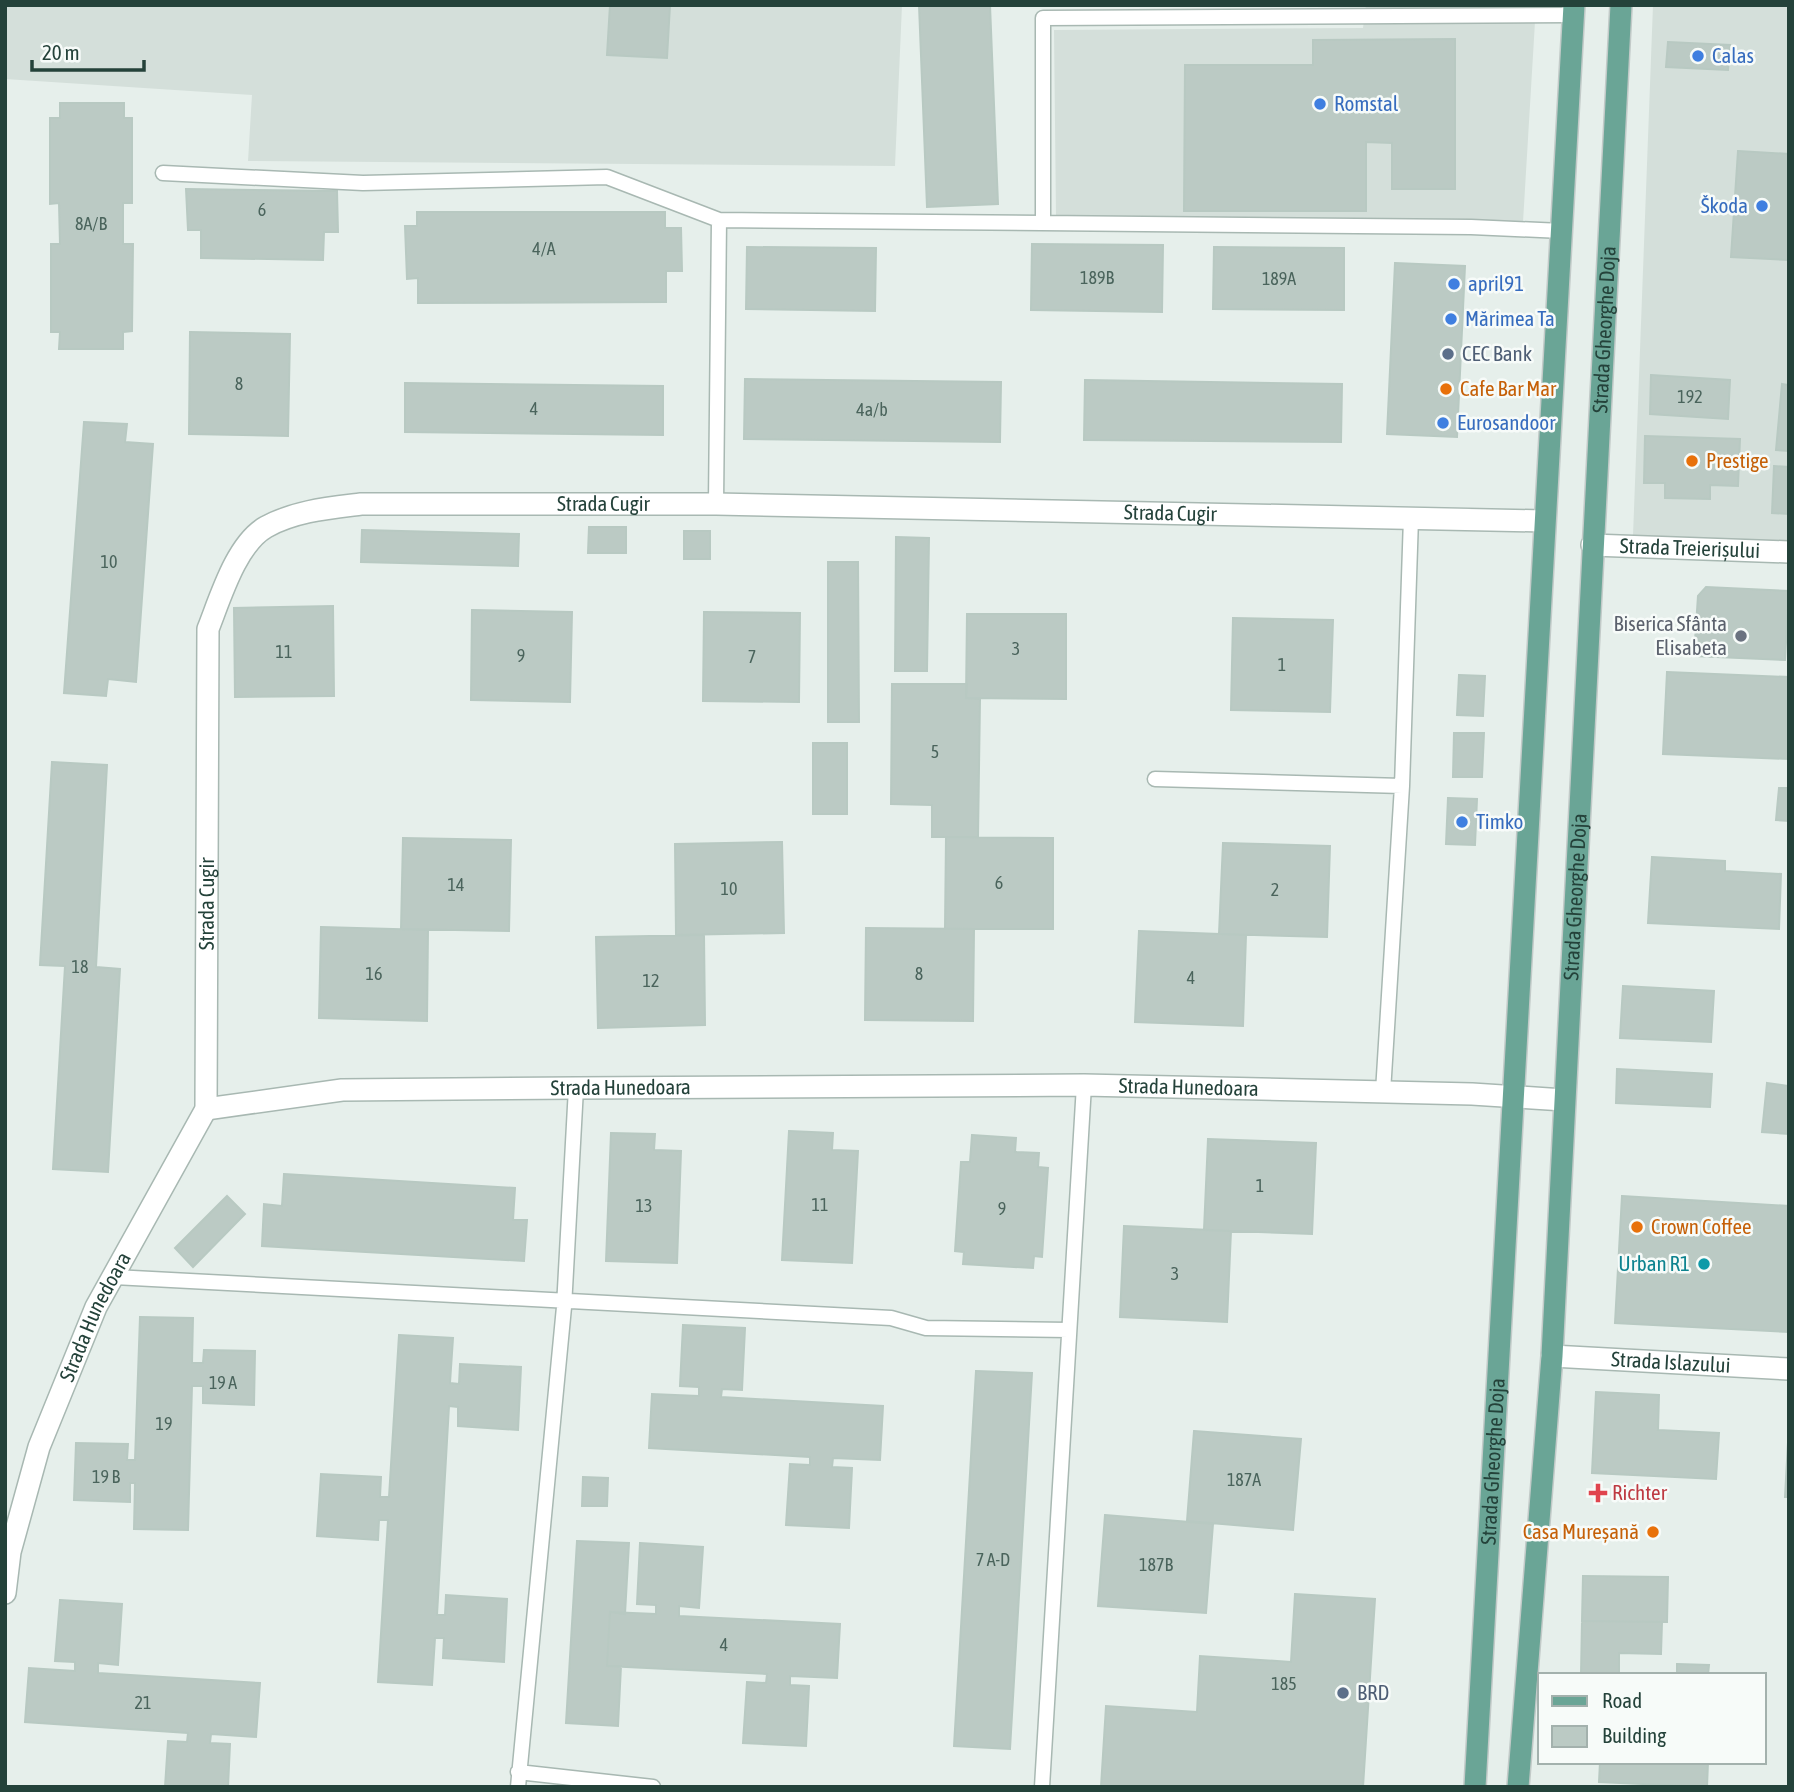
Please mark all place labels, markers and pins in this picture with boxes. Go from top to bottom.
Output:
place label: Calas [1712,43,1754,67]
marker: Calas [1690,48,1706,64]
place label: Romstal [1334,91,1399,115]
marker: Romstal [1312,96,1328,112]
place label: Škoda [1701,193,1748,217]
marker: Škoda [1754,198,1770,214]
place label: april91 [1468,271,1524,295]
marker: april91 [1446,276,1462,292]
place label: Mărimea Ta [1465,306,1555,330]
marker: Mărimea Ta [1443,311,1459,327]
place label: CEC Bank [1462,341,1532,365]
marker: CEC Bank [1440,346,1456,362]
place label: Cafe Bar Mar [1460,376,1557,400]
marker: Cafe Bar Mar [1438,381,1454,397]
place label: Eurosandoor [1457,410,1556,434]
marker: Eurosandoor [1435,415,1451,431]
place label: Prestige [1706,448,1768,472]
marker: Prestige [1684,453,1700,469]
place label: Biserica Sfânta Elisabeta [1613,611,1727,659]
marker: Biserica Sfânta Elisabeta [1733,628,1749,644]
place label: Timko [1476,809,1523,833]
marker: Timko [1454,814,1470,830]
place label: Crown Coffee [1651,1214,1752,1238]
marker: Crown Coffee [1629,1219,1645,1235]
place label: Urban R1 [1618,1251,1690,1275]
marker: Urban R1 [1696,1256,1712,1272]
place label: Richter [1612,1480,1668,1504]
marker: Richter [1590,1485,1606,1501]
place label: Casa Mureșană [1523,1519,1639,1543]
marker: Casa Mureșană [1645,1524,1661,1540]
place label: BRD [1357,1680,1389,1704]
marker: BRD [1335,1685,1351,1701]

